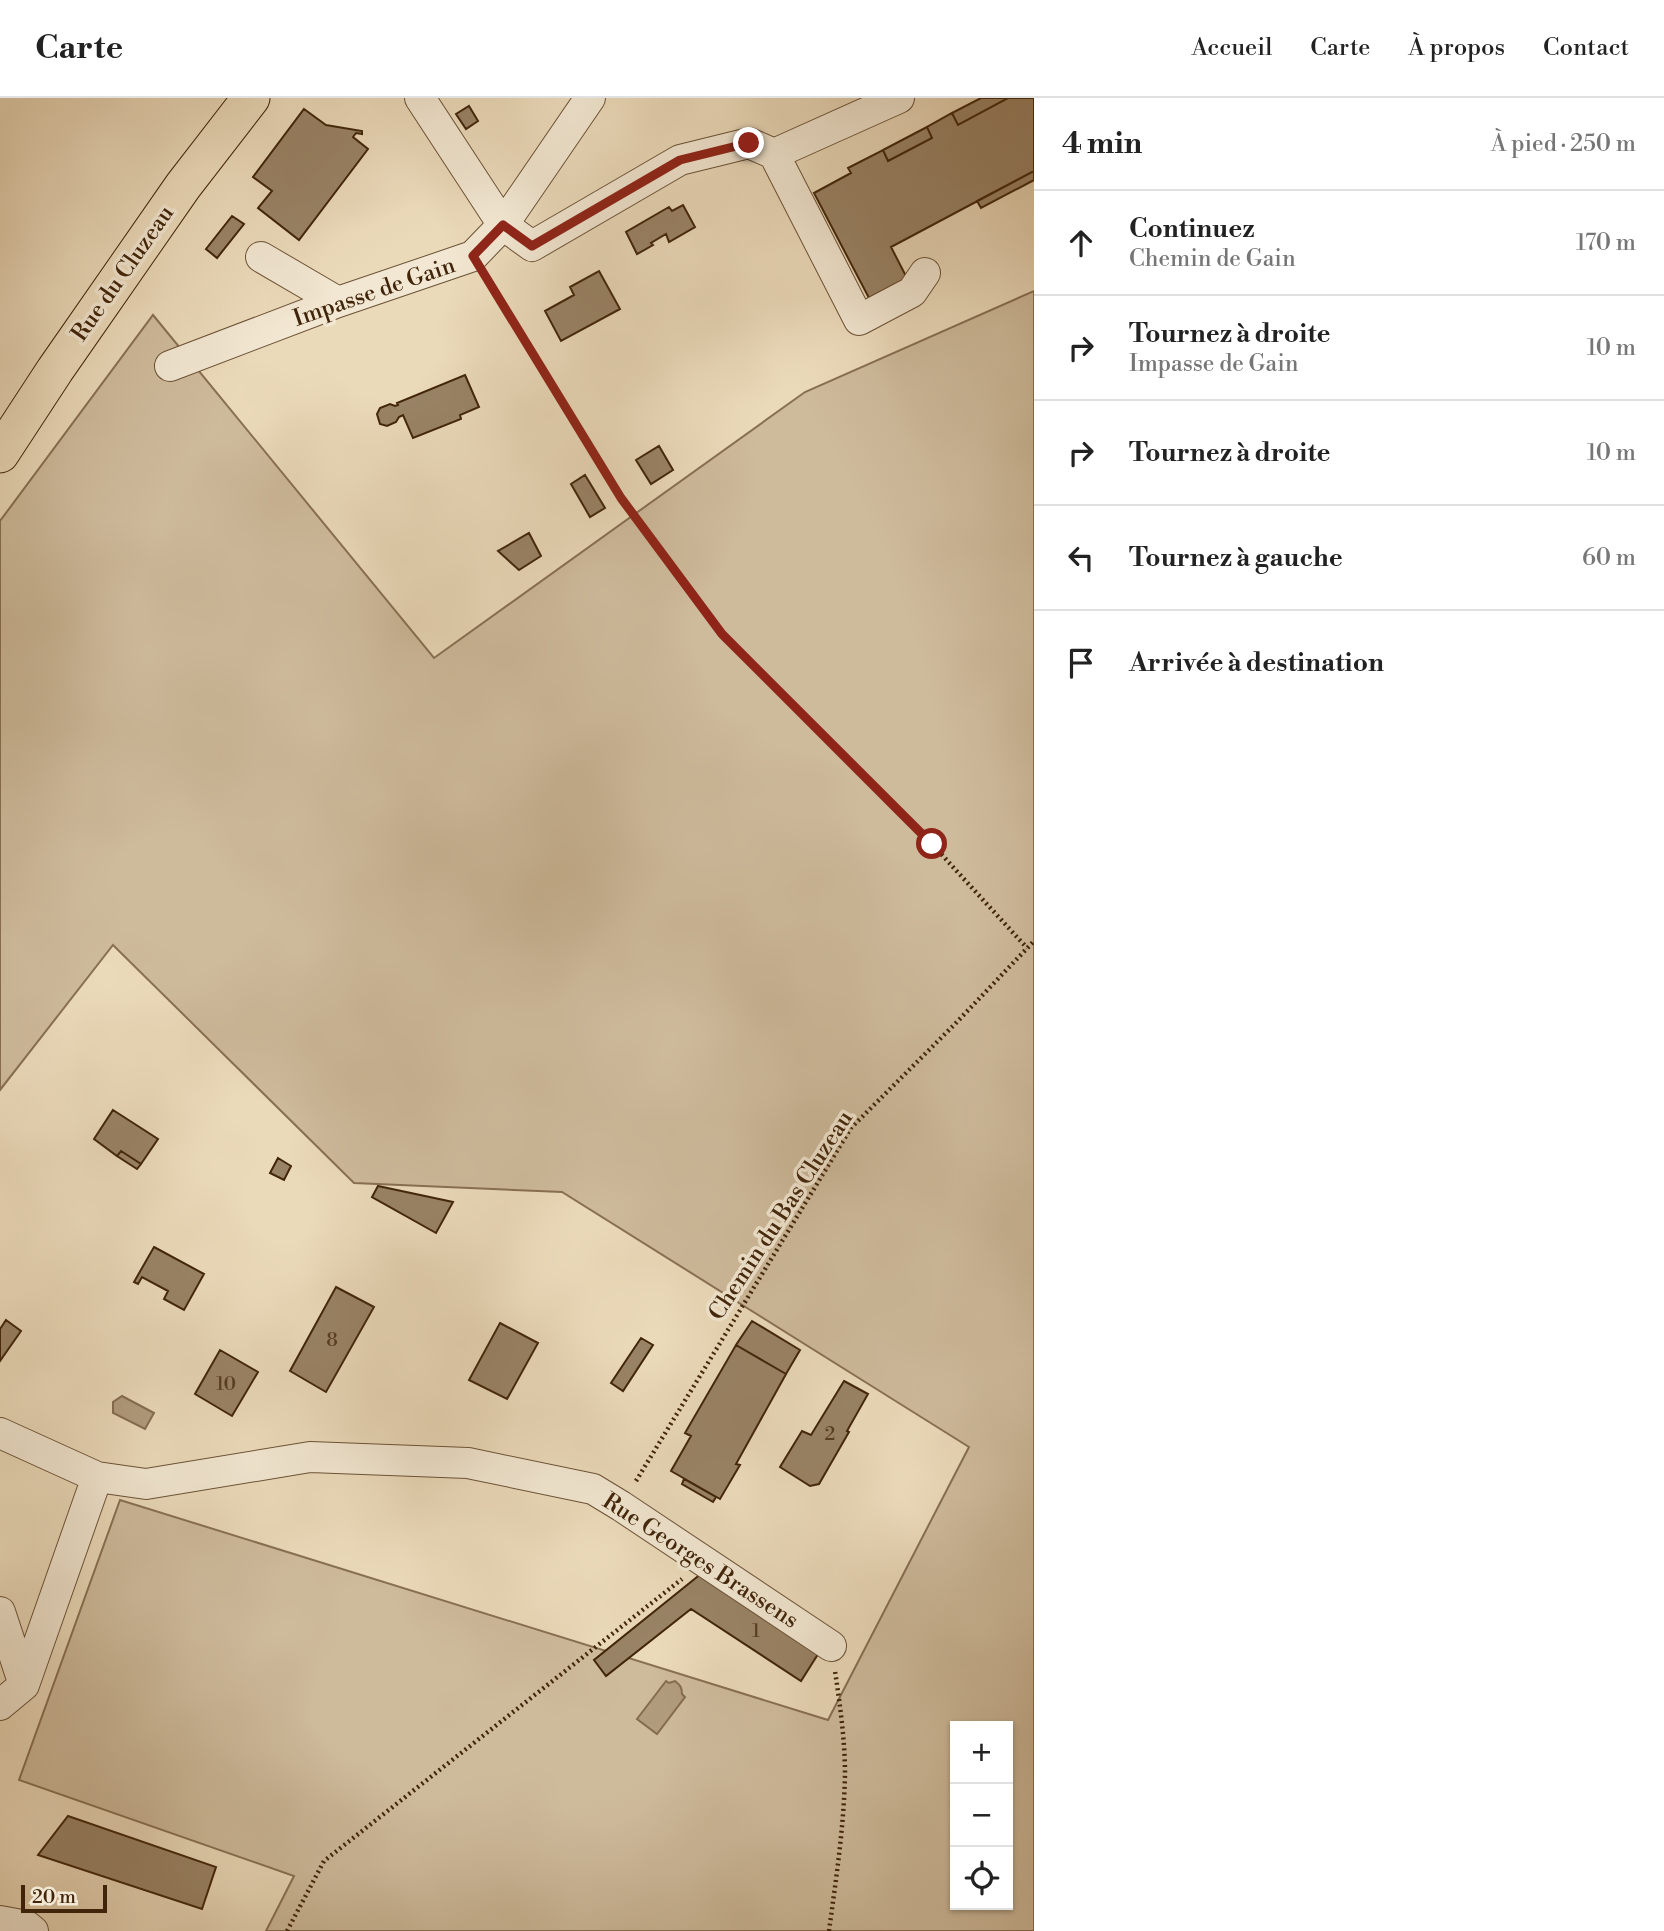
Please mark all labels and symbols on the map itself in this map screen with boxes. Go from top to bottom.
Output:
route end [733,127,764,158]
street label: Rue du Cluzeau [66,200,180,347]
street label: Impasse de Gain [290,251,459,333]
route start [916,828,947,859]
street label: Chemin du Bas Cluzeau [703,1106,859,1325]
house number: 8 [326,1328,338,1352]
house number: 10 [216,1372,236,1396]
house number: 2 [825,1422,835,1446]
street label: Rue Georges Brassens [597,1487,804,1635]
house number: 1 [752,1619,760,1643]
scale bar [21,1882,107,1914]

